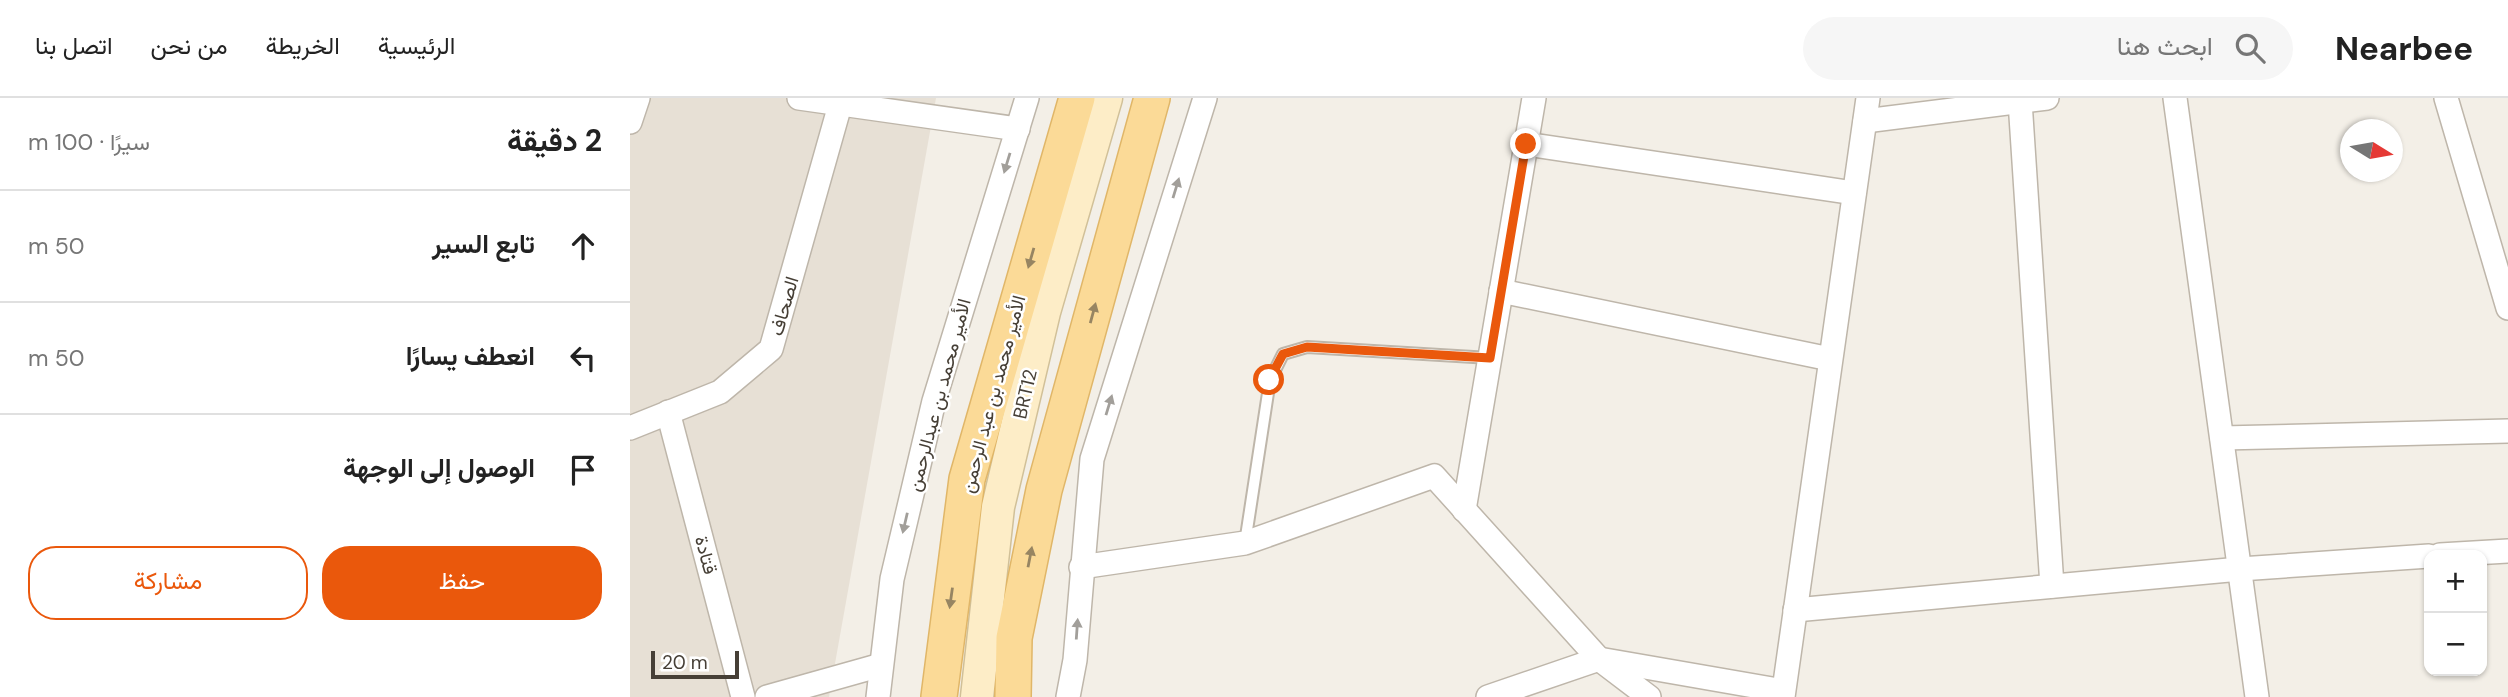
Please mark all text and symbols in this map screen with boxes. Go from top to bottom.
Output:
search box [1803,17,2293,80]
text: Nearbee [2335,27,2473,70]
text: ابحث هنا [2117,29,2213,63]
icon: search [2231,29,2269,67]
text: اتصل بنا [35,30,112,61]
text: من نحن [150,30,228,61]
text: الخريطة [266,30,340,61]
text: الرئيسية [378,30,455,61]
north arrow [2340,119,2403,182]
text: 2 دقيقة [507,121,602,160]
text: سيرًا · 100 m [28,127,150,157]
route end [1510,128,1541,159]
one-way arrow [1001,153,1012,174]
one-way arrow [1172,177,1182,198]
text: تابع السير [432,227,535,261]
icon: ahead [564,227,602,265]
text: 50 m [28,231,84,261]
one-way arrow [1025,247,1035,268]
street label: الصحاف [764,273,804,339]
street label: الأمير محمد بن عبد الرحمن [955,292,1031,496]
street label: الأمير محمد بن عبدالرحمن [901,296,977,494]
one-way arrow [1088,302,1098,323]
text: انعطف يسارًا [406,339,535,373]
icon: left [564,339,602,377]
text: 50 m [28,343,84,373]
route start [1253,364,1284,395]
street label: BRT12 [1007,367,1043,421]
one-way arrow [1104,394,1114,415]
text: الوصول إلى الوجهة [343,451,535,485]
icon: arrive [564,451,602,489]
one-way arrow [899,512,910,534]
street label: قتادة [689,533,723,577]
button: مشاركة [28,546,308,620]
button: حفظ [322,546,602,620]
one-way arrow [1025,546,1036,568]
map controls [2424,550,2487,676]
button: + [2424,550,2487,613]
one-way arrow [945,587,956,609]
button: − [2424,613,2487,676]
one-way arrow [1072,618,1083,640]
scale bar [651,648,738,680]
text: 20 m [662,650,708,675]

